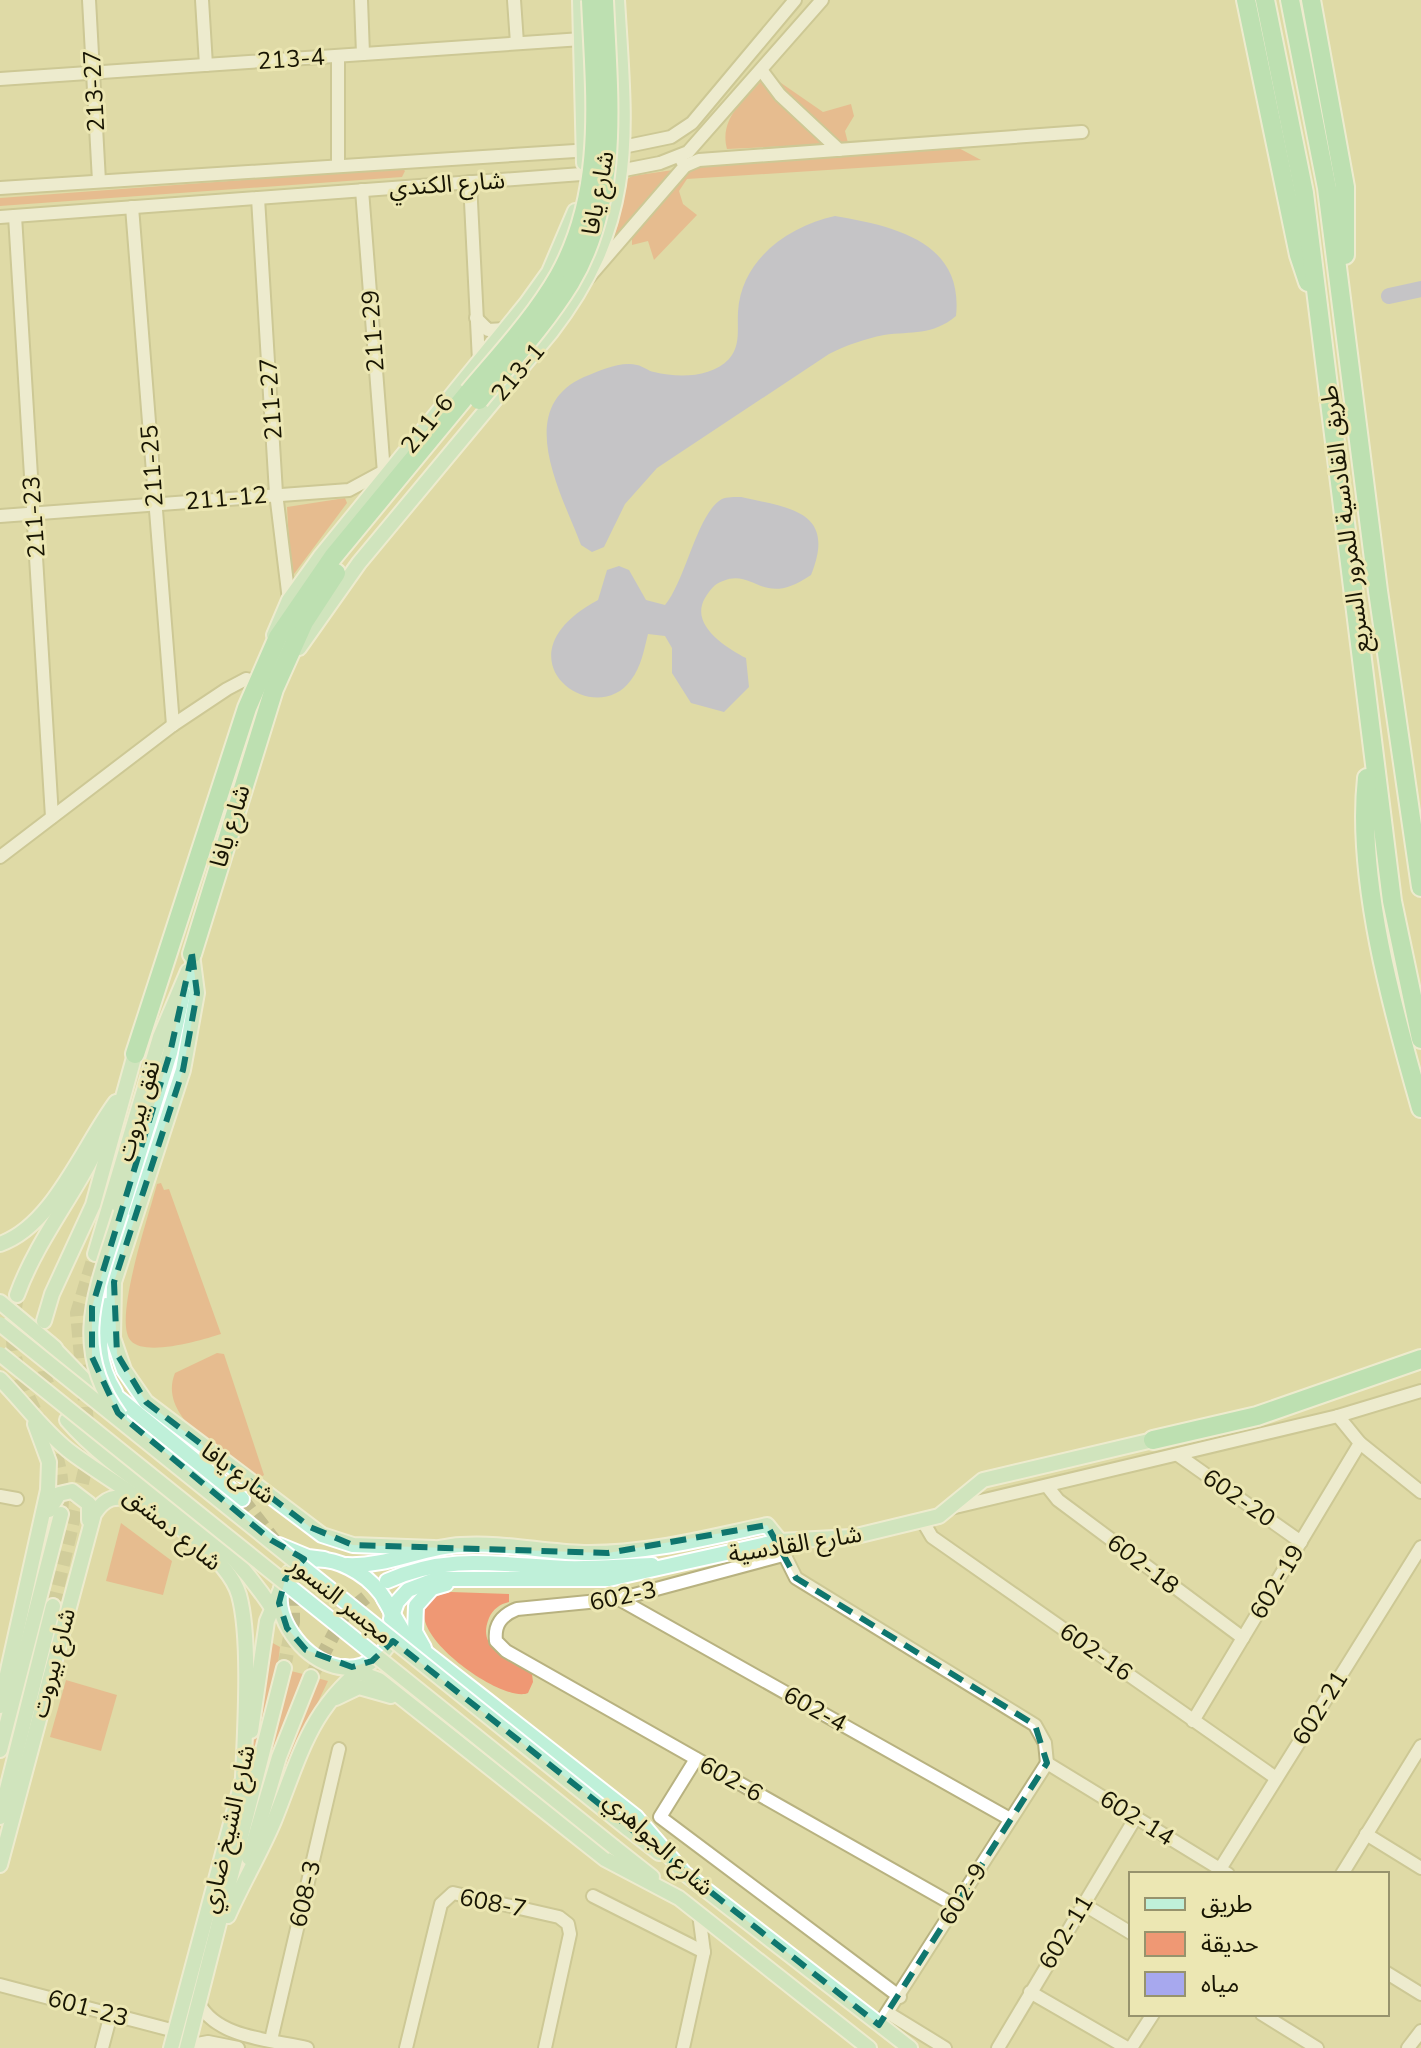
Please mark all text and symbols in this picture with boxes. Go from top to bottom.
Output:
street label: 213-4 [256,41,326,77]
street label: 213-27 [76,49,112,133]
street label: شارع يافا [574,148,623,238]
street label: شارع الكندي [388,164,506,207]
street label: 211-29 [354,289,392,373]
street label: 213-1 [484,336,552,408]
street label: 211-27 [252,357,290,441]
street label: طريق القادسية للمرور السريع [1313,383,1378,655]
street label: 211-6 [393,388,461,460]
street label: 211-25 [133,424,171,508]
street label: 211-23 [15,475,53,559]
street label: 211-12 [184,478,268,518]
street label: شارع يافا [202,781,259,872]
street label: نفق بيروت [108,1057,168,1165]
street label: شارع يافا [194,1435,282,1512]
street label: 602-20 [1196,1461,1282,1535]
street label: شارع دمشق [117,1480,228,1579]
street label: شارع القادسية [726,1518,864,1571]
street label: 602-18 [1101,1526,1185,1602]
street label: 602-19 [1242,1539,1312,1625]
street label: مجسر النسور [282,1548,400,1652]
street label: 602-3 [587,1573,659,1619]
street label: شارع بيروت [23,1605,84,1722]
street label: 602-16 [1053,1615,1139,1689]
street label: 602-21 [1285,1665,1355,1751]
street label: 602-4 [778,1679,852,1739]
street label: شارع الشيخ ضاري [193,1742,265,1917]
street label: 602-6 [694,1749,768,1809]
street label: 602-14 [1094,1783,1180,1853]
street label: شارع الجواهري [596,1785,721,1905]
street label: 608-3 [282,1857,328,1931]
street label: 602-9 [931,1857,995,1931]
legend [1129,1872,1389,2016]
street label: 608-7 [457,1881,529,1925]
text: طريق [1201,1888,1253,1920]
street label: 602-11 [1031,1889,1101,1975]
text: حديقة [1201,1928,1259,1960]
text: مياه [1201,1968,1239,2000]
street label: 601-23 [44,1982,132,2034]

